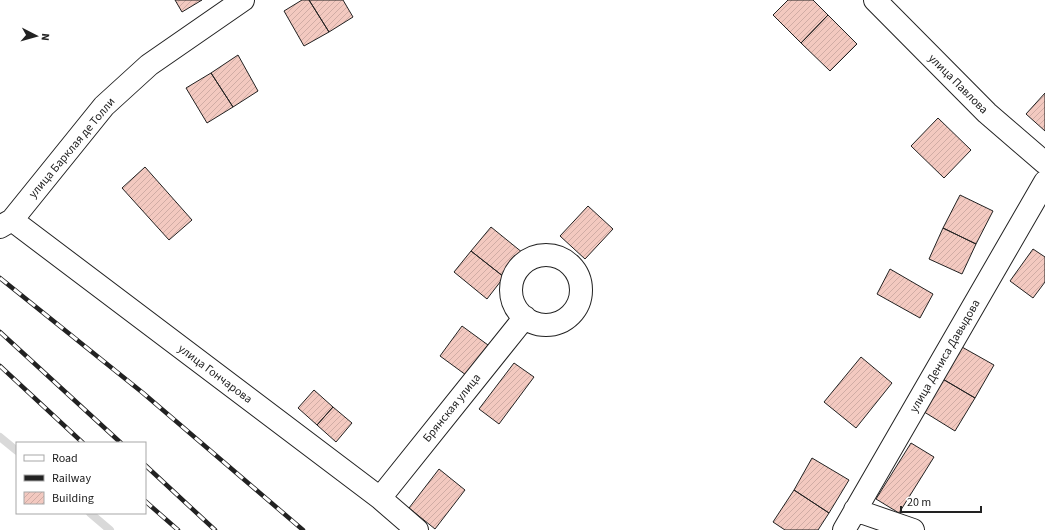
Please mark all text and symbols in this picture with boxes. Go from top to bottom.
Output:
north arrow [16,16,56,56]
text: N [38,33,53,41]
street label: улица Павлова [924,50,992,118]
street label: улица Барклая де Толли [25,94,119,202]
street label: улица Дениса Давыдова [906,296,984,416]
street label: улица Гончарова [174,340,256,408]
street label: Брянская улица [419,370,485,446]
legend [16,442,146,514]
text: Road [52,450,78,467]
text: Railway [52,470,91,487]
scale bar [901,488,981,514]
text: Building [52,490,94,507]
text: 20 m [907,494,931,511]

